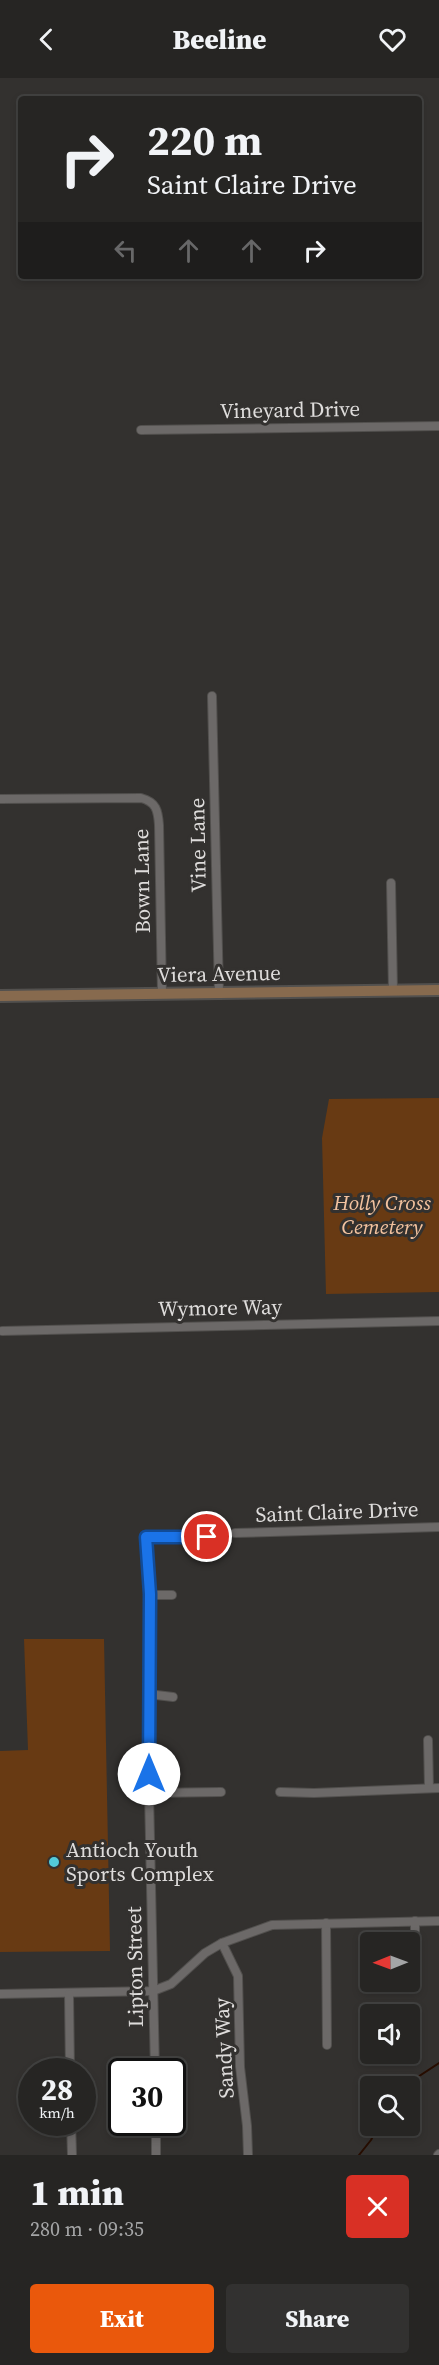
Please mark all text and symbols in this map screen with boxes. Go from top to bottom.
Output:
text: Beeline [172,21,267,58]
icon: back [30,23,63,56]
icon: heart [376,23,409,56]
text: 220 m [147,111,262,169]
icon: right [48,120,126,198]
text: Saint Claire Drive [147,166,357,203]
icon: left [109,234,142,267]
icon: ahead [172,234,205,267]
icon: ahead [235,234,268,267]
icon: right [298,234,331,267]
street label: Vineyard Drive [220,394,360,425]
street label: Vine Lane [182,797,213,893]
street label: Bown Lane [126,828,157,934]
street label: Viera Avenue [157,958,281,989]
park label: Holly Cross Cemetery [332,1188,431,1241]
street label: Wymore Way [158,1292,283,1323]
street label: Saint Claire Drive [255,1494,419,1529]
pin [181,1511,232,1562]
icon: arrive [190,1520,223,1553]
position arrow [117,1742,181,1806]
place label: Antioch Youth Sports Complex [66,1835,214,1888]
marker: Antioch Youth Sports Complex [47,1855,61,1869]
street label: Lipton Street [119,1906,150,2028]
north arrow [360,1932,420,1992]
map controls [360,1932,420,2136]
street label: Sandy Way [206,1997,241,2099]
button: sound [360,2004,420,2064]
speed limit sign: 30 [108,2058,186,2136]
text: 28 [41,2069,73,2110]
button: search [360,2076,420,2136]
text: km/h [39,2102,75,2123]
text: 1 min [30,2168,124,2217]
button: close [346,2175,409,2238]
text: 280 m · 09:35 [30,2215,144,2243]
button: Exit [30,2284,214,2353]
button: Share [226,2284,409,2353]

